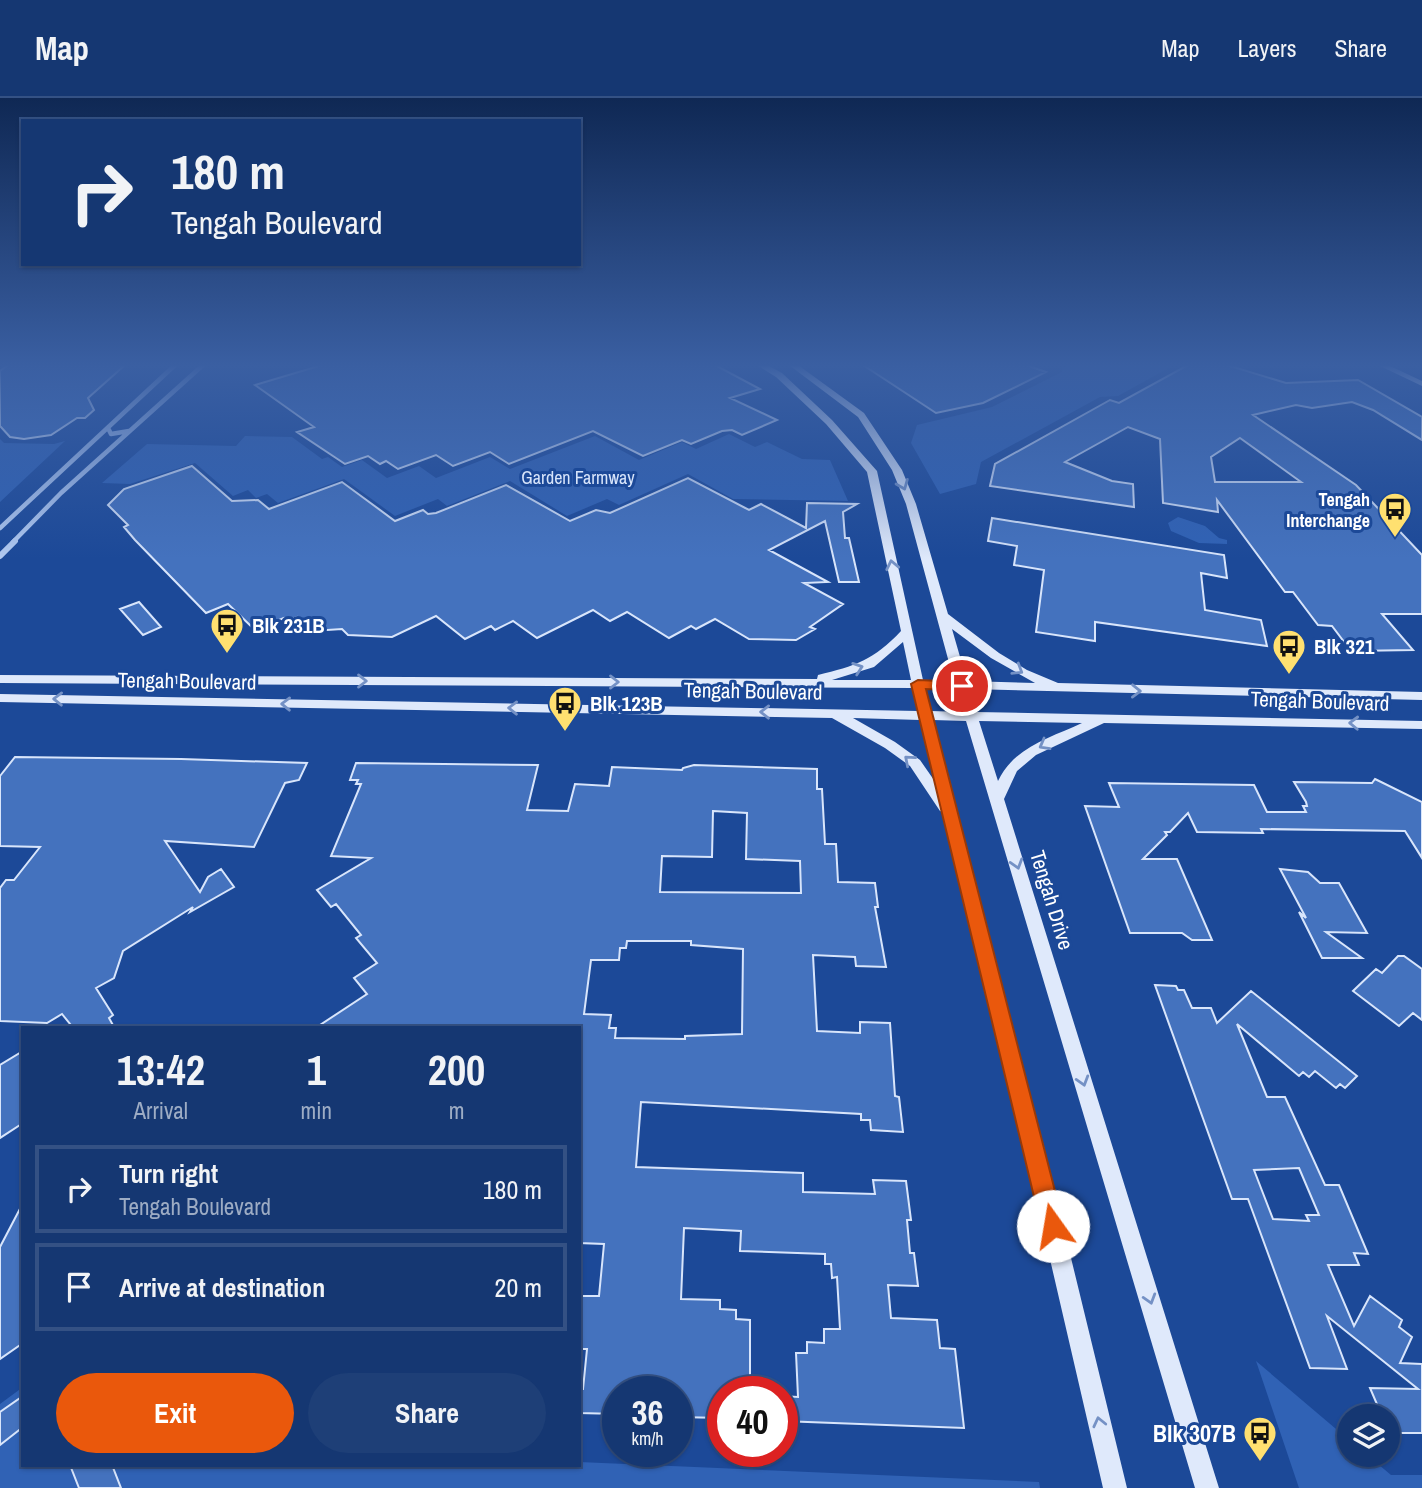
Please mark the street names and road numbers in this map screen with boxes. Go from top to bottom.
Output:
street label: Tengah Boulevard [117,665,257,697]
street label: Tengah Boulevard [683,675,823,707]
street label: Tengah Boulevard [1250,684,1390,718]
street label: Tengah Drive [1023,847,1081,953]

